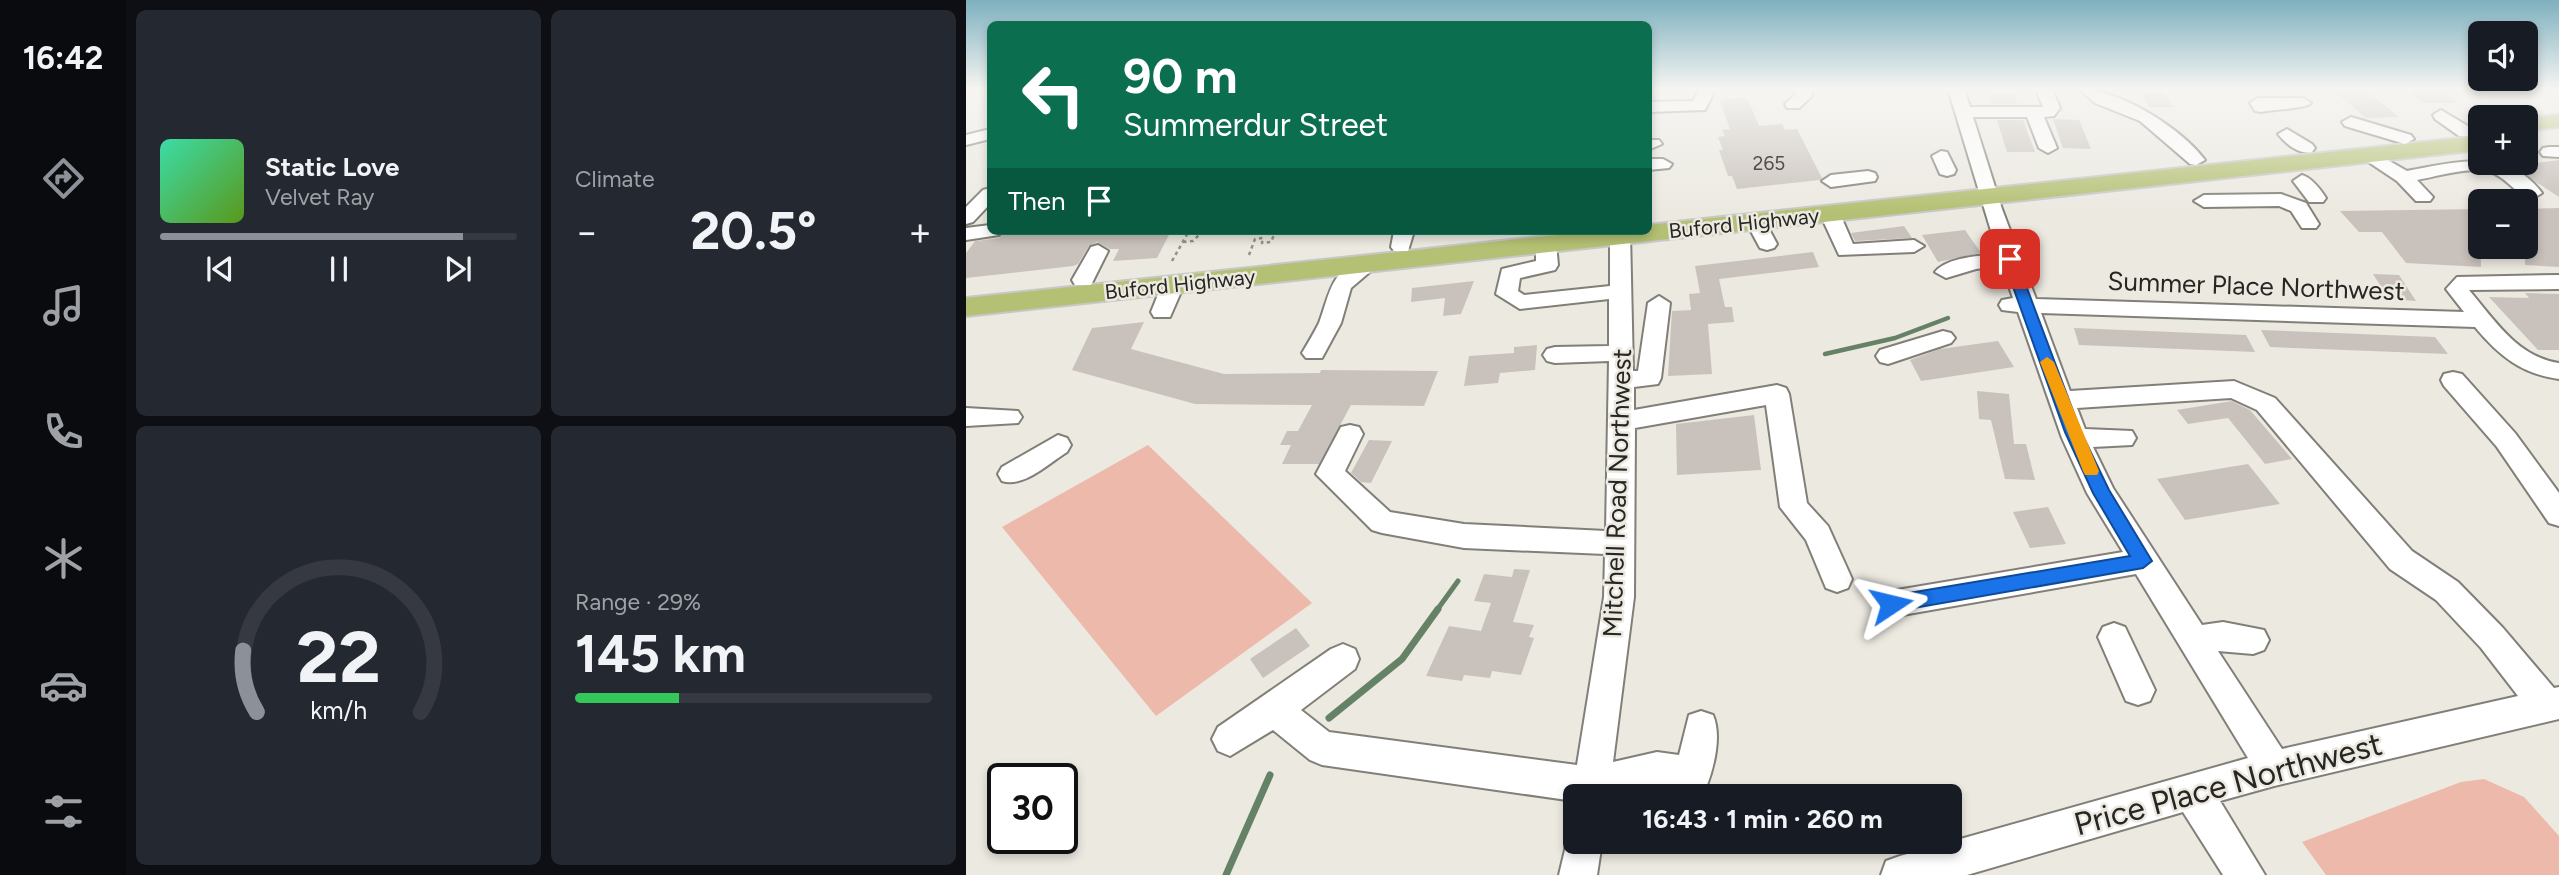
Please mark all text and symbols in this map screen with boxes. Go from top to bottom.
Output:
map controls [2468,21,2538,259]
button: sound [2468,21,2538,91]
text: 16:42 [23,39,103,77]
text: 90 m [1123,46,1238,105]
icon: left [1008,49,1099,140]
button: + [2468,105,2538,175]
text: Summerdur Street [1123,106,1388,144]
text: Static Love [265,151,399,183]
house number: 265 [1753,152,1785,175]
icon: directions [39,154,88,203]
text: Climate [575,165,654,193]
icon: arrive [1080,182,1118,220]
text: Velvet Ray [265,183,374,211]
text: Then [1008,185,1066,217]
button: − [2468,189,2538,259]
text: 20.5° [690,200,817,262]
street label: Buford Highway [1667,203,1821,243]
text: − [575,209,599,255]
text: + [908,209,932,255]
pin [1980,229,2040,289]
icon: arrive [1991,240,2029,278]
icon: previous [201,250,239,288]
icon: pause [320,250,358,288]
icon: next [439,250,477,288]
street label: Buford Highway [1103,264,1257,304]
street label: Summer Place Northwest [2107,265,2405,307]
icon: music [39,281,88,330]
street label: Mitchell Road Northwest [1596,348,1638,638]
icon: phone [39,407,88,456]
icon: climate [39,534,88,583]
position arrow [1854,567,1928,641]
text: Range · 29% [575,588,701,616]
text: 22 [296,613,381,700]
text: 145 km [575,623,746,685]
icon: car [39,661,88,710]
text: km/h [310,694,367,724]
street label: Price Place Northwest [2070,725,2386,843]
speed limit sign: 30 [987,763,1078,854]
icon: filters [39,787,88,836]
text: 16:43 · 1 min · 260 m [1642,803,1883,835]

